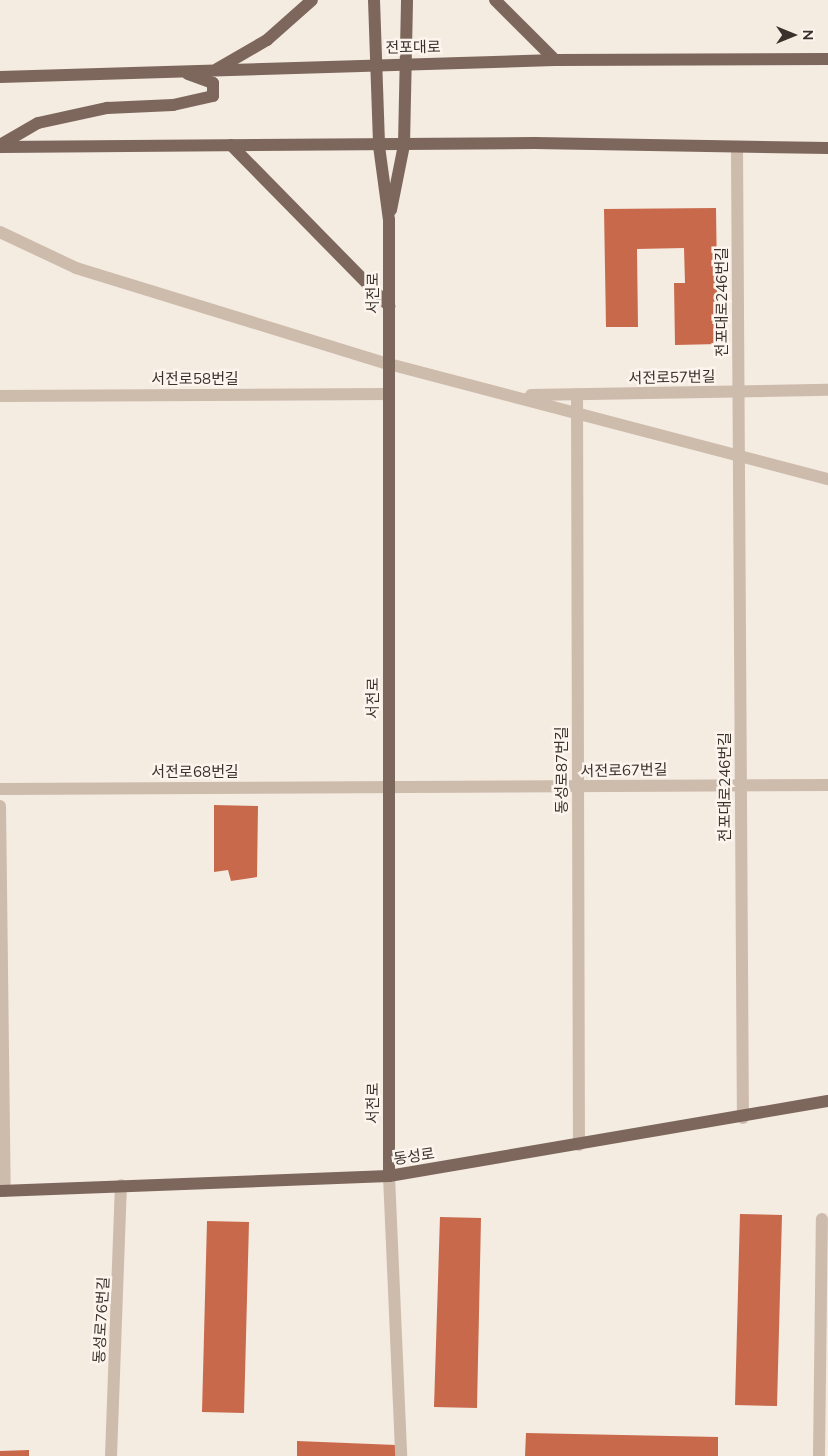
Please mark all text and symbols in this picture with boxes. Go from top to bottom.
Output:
north arrow [768,10,818,60]
text: N [799,30,817,40]
street label: 전포대로 [385,38,441,56]
street label: 전포대로246번길 [713,247,731,357]
street label: 서전로 [364,272,382,314]
street label: 서전로57번길 [628,367,716,387]
street label: 서전로58번길 [152,370,238,388]
street label: 서전로 [364,677,382,719]
street label: 동성로87번길 [553,727,571,813]
street label: 전포대로246번길 [716,732,734,842]
street label: 서전로67번길 [580,760,668,780]
street label: 서전로68번길 [152,763,238,781]
street label: 서전로 [364,1082,382,1124]
street label: 동성로 [392,1144,436,1168]
street label: 동성로76번길 [90,1276,112,1364]

